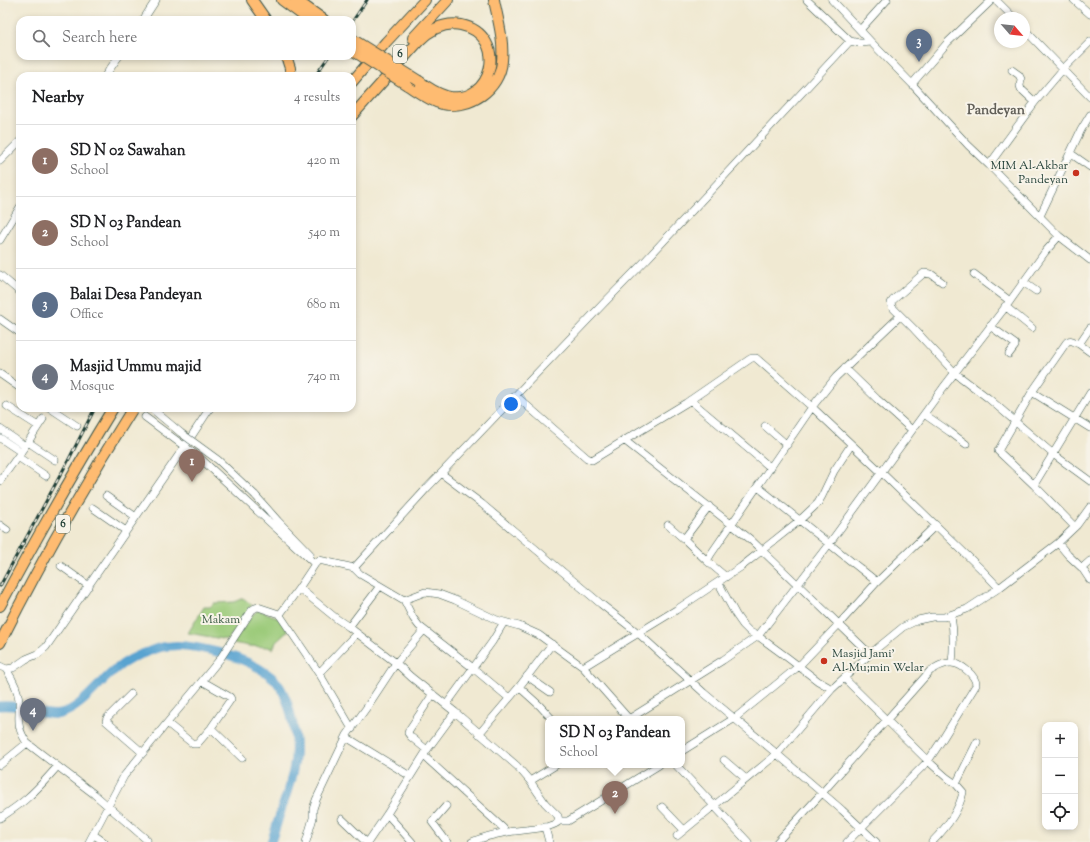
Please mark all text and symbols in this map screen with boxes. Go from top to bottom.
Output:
north arrow [994,12,1030,48]
search box [16,16,356,60]
icon: search [30,27,52,49]
text: Search here [62,28,137,49]
pin: 3 [906,29,932,62]
road number: 6 [393,45,407,63]
text: Nearby [32,86,84,110]
text: 4 results [294,89,340,107]
district label: Pandeyan [967,101,1026,121]
text: SD N 02 Sawahan [70,141,186,162]
text: 1 [43,152,47,170]
text: 420 m [307,152,340,170]
place label: MIM Al-Akbar Pandeyan [990,157,1068,189]
text: School [70,162,109,180]
marker: MIM Al-Akbar Pandeyan [1071,168,1081,178]
text: SD N 03 Pandean [70,213,181,234]
text: 2 [42,224,48,242]
text: 540 m [309,224,340,242]
text: School [70,234,109,252]
text: Balai Desa Pandeyan [70,285,202,306]
text: 3 [42,296,48,314]
text: 680 m [307,296,340,314]
text: Office [70,306,103,324]
text: Masjid Ummu majid [70,357,201,378]
text: 4 [42,368,48,386]
text: 740 m [308,368,340,386]
text: Mosque [70,378,115,396]
your location [501,394,521,414]
pin: 1 [179,449,205,482]
road number: 6 [56,515,70,533]
park label: Makam [202,611,240,629]
place label: Masjid Jami' Al-Mu;min Welar [832,645,924,677]
marker: Masjid Jami' Al-Mu;min Welar [819,656,829,666]
pin: 4 [20,698,46,731]
popup [545,716,685,768]
map controls [1042,722,1078,830]
button: + [1042,722,1078,758]
text: SD N 03 Pandean [559,723,671,744]
text: School [559,744,598,762]
button: − [1042,758,1078,794]
pin: 2 [602,781,628,814]
button: locate [1042,794,1078,830]

